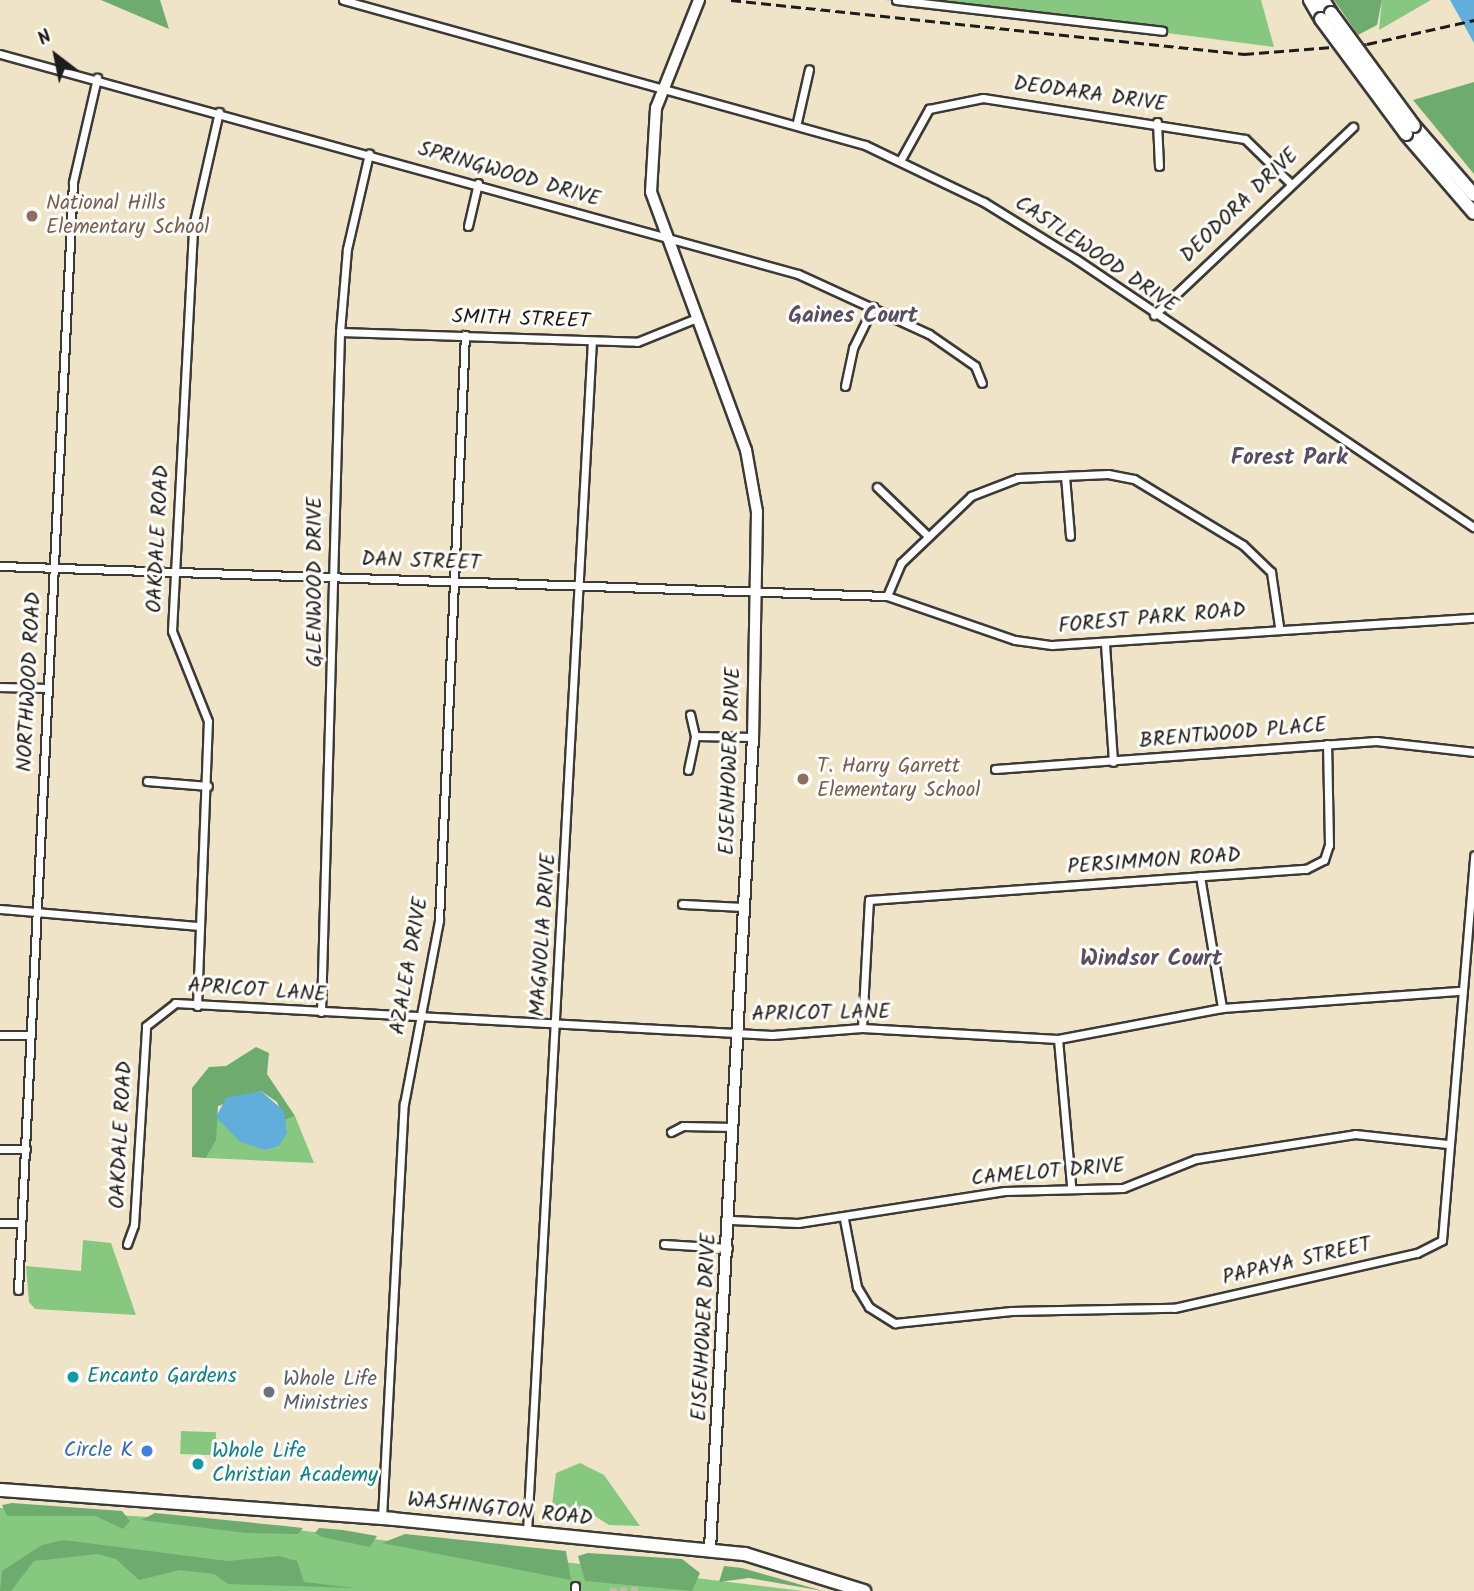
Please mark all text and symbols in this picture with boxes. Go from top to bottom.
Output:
north arrow [21,21,91,91]
text: N [32,22,58,54]
street label: DEODARA DRIVE [1012,72,1168,118]
street label: SPRINGWOOD DRIVE [415,137,603,213]
street label: DEODORA DRIVE [1176,143,1304,269]
place label: National Hills Elementary School [46,191,209,241]
street label: CASTLEWOOD DRIVE [1010,191,1182,319]
marker: National Hills Elementary School [24,208,40,224]
district label: Gaines Court [788,302,918,330]
street label: SMITH STREET [451,305,591,335]
district label: Forest Park [1231,444,1347,472]
street label: OAKDALE ROAD [143,464,175,614]
street label: GLENWOOD DRIVE [303,497,329,667]
street label: DAN STREET [361,547,481,577]
street label: NORTHWOOD ROAD [13,591,47,773]
street label: FOREST PARK ROAD [1057,598,1247,640]
street label: EISENHOWER DRIVE [715,666,747,856]
street label: BRENTWOOD PLACE [1138,713,1328,755]
place label: T. Harry Garrett Elementary School [817,754,980,804]
marker: T. Harry Garrett Elementary School [795,771,811,787]
street label: PERSIMMON ROAD [1066,843,1242,881]
street label: MAGNOLIA DRIVE [526,852,562,1018]
street label: AZALEA DRIVE [385,895,435,1037]
district label: Windsor Court [1080,945,1222,973]
street label: APRICOT LANE [187,974,327,1008]
street label: APRICOT LANE [751,1000,891,1028]
street label: OAKDALE ROAD [106,1060,138,1210]
street label: CAMELOT DRIVE [970,1154,1126,1192]
street label: EISENHOWER DRIVE [687,1232,723,1422]
street label: PAPAYA STREET [1220,1233,1374,1291]
place label: Encanto Gardens [87,1364,237,1390]
place label: Whole Life Ministries [283,1367,377,1417]
marker: Encanto Gardens [65,1369,81,1385]
marker: Whole Life Ministries [261,1384,277,1400]
place label: Circle K [64,1438,133,1464]
place label: Whole Life Christian Academy [212,1439,378,1489]
marker: Circle K [139,1443,155,1459]
marker: Whole Life Christian Academy [190,1456,206,1472]
street label: WASHINGTON ROAD [406,1488,594,1532]

